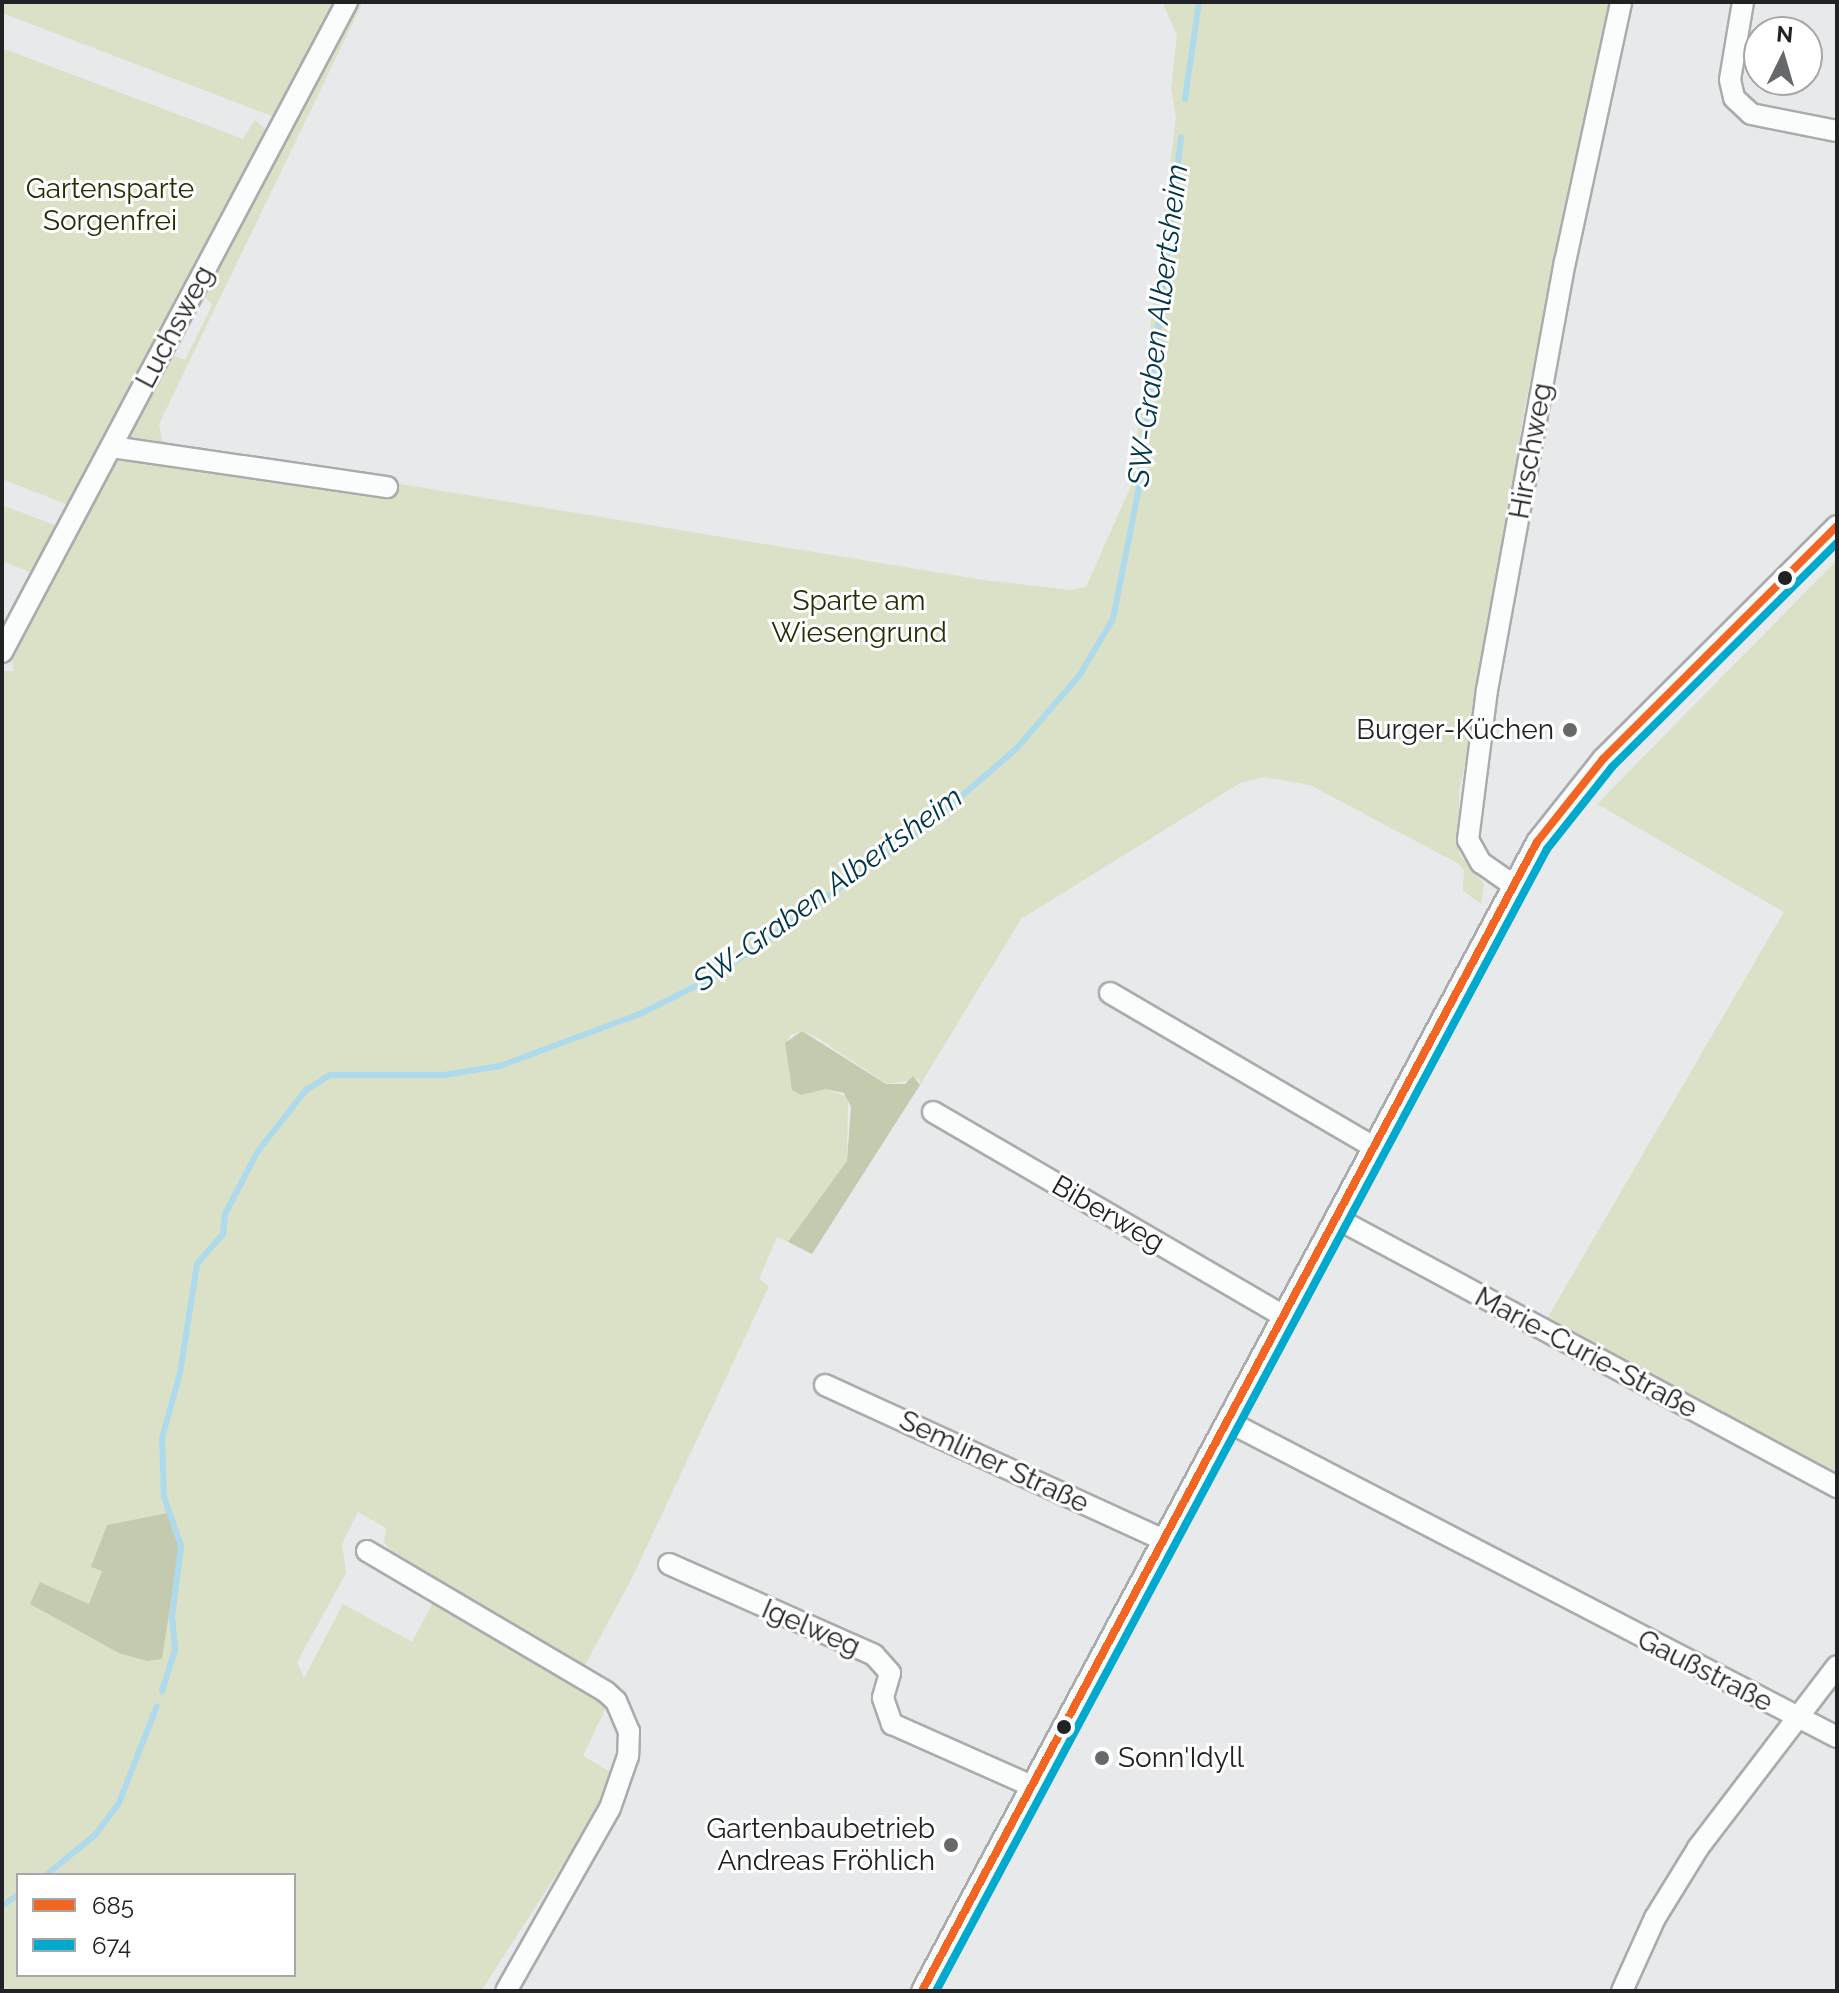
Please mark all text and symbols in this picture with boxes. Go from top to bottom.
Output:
north arrow [1743,16,1823,96]
text: N [1775,20,1794,48]
water label: SW-Graben Albertsheim [1120,161,1196,489]
park label: Gartensparte Sorgenfrei [26,172,194,238]
street label: Luchsweg [129,260,221,394]
street label: Hirschweg [1503,380,1559,522]
unlabelled marker [1777,570,1793,586]
park label: Sparte am Wiesengrund [771,584,947,650]
place label: Burger-Küchen [1356,713,1554,747]
marker: Burger-Küchen [1561,721,1579,739]
water label: SW-Graben Albertsheim [686,779,970,999]
street label: Biberweg [1046,1168,1170,1260]
street label: Marie-Curie-Straße [1469,1280,1703,1426]
street label: Semliner Straße [894,1403,1094,1521]
street label: Igelweg [757,1592,865,1664]
street label: Gaußstraße [1632,1623,1778,1719]
unlabelled marker [1056,1719,1072,1735]
place label: Sonn'Idyll [1118,1741,1244,1775]
marker: Sonn'Idyll [1093,1749,1111,1767]
place label: Gartenbaubetrieb Andreas Fröhlich [706,1812,935,1878]
marker: Gartenbaubetrieb Andreas Fröhlich [942,1836,960,1854]
legend [16,1873,296,1977]
text: 685 [92,1891,134,1920]
text: 674 [92,1931,131,1960]

